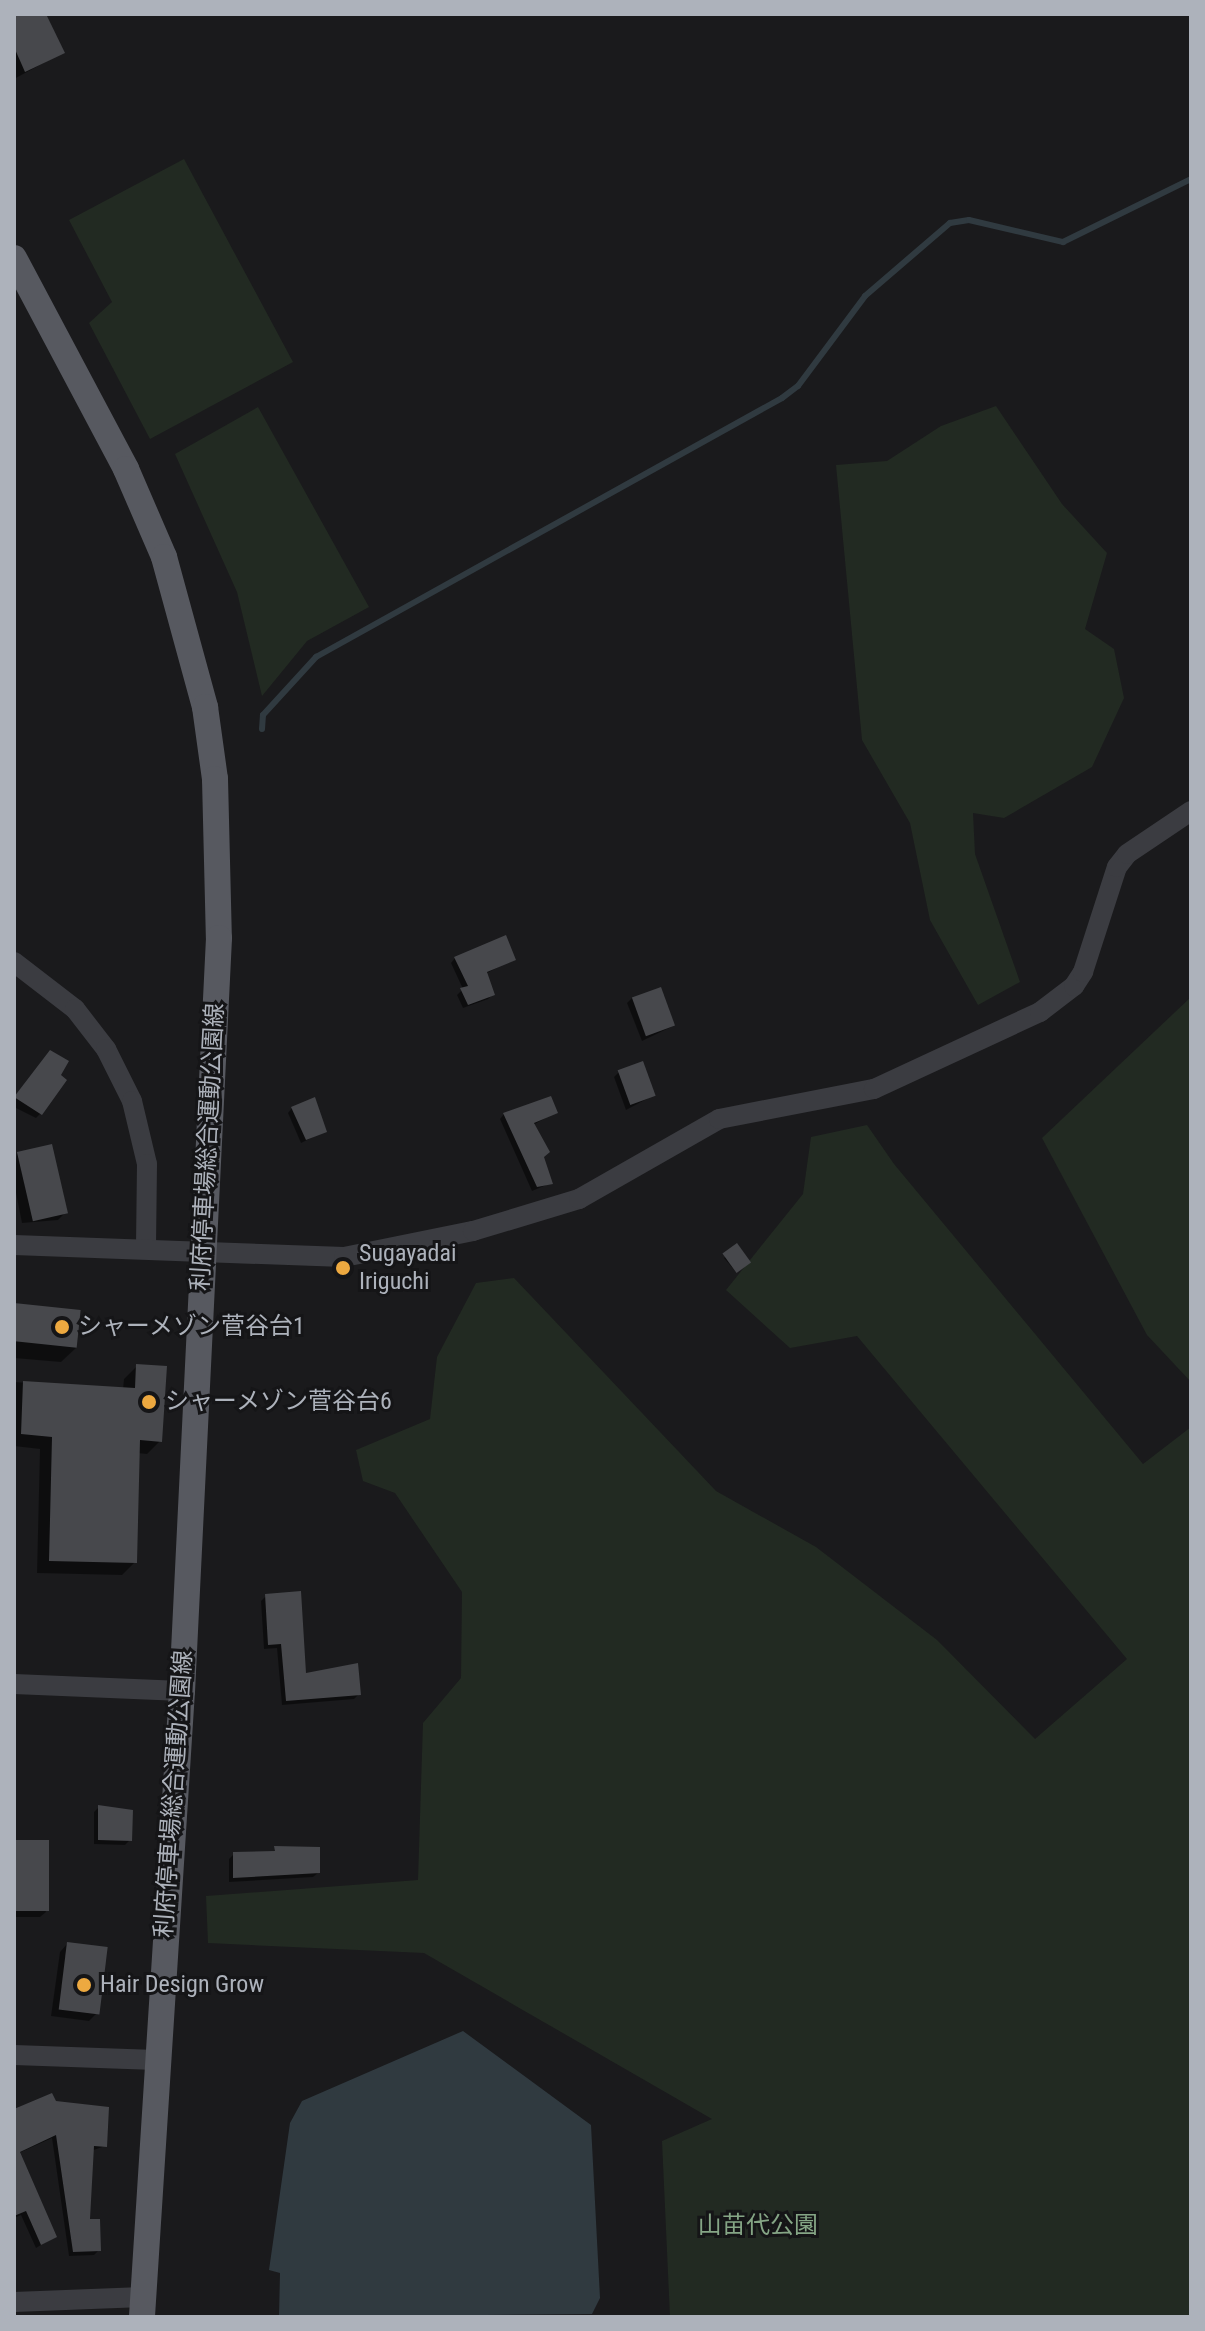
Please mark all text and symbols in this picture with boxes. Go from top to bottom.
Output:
street label: 利府停車場総合運動公園線 [186,1002,230,1292]
place label: Sugayadai Iriguchi [359,1240,456,1296]
marker: Sugayadai Iriguchi [334,1259,352,1277]
place label: シャーメゾン菅谷台1 [78,1313,306,1341]
marker: シャーメゾン菅谷台1 [53,1318,71,1336]
place label: シャーメゾン菅谷台6 [165,1388,393,1416]
marker: シャーメゾン菅谷台6 [140,1393,158,1411]
street label: 利府停車場総合運動公園線 [150,1649,198,1939]
place label: Hair Design Grow [100,1971,264,1999]
marker: Hair Design Grow [75,1976,93,1994]
park label: 山苗代公園 [698,2212,818,2240]

